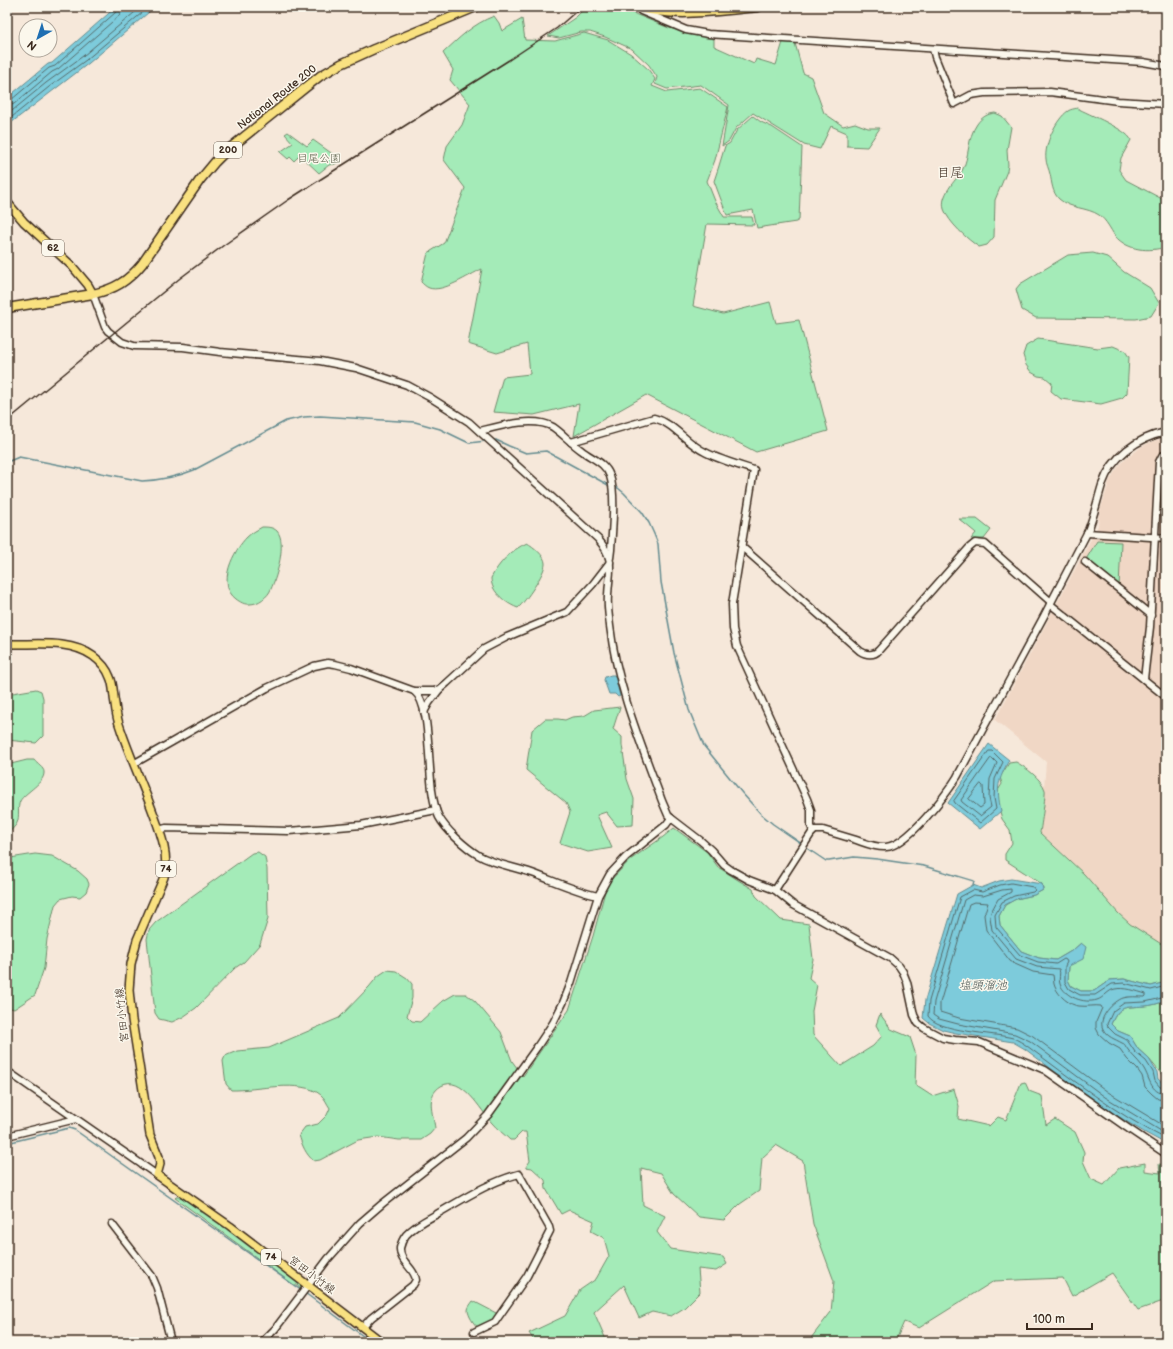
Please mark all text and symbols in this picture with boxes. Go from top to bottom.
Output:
north arrow [18,18,58,58]
text: N [25,38,39,53]
street label: National Route 200 [235,62,319,132]
road number: 200 [214,142,242,158]
park label: 目尾公園 [297,152,341,165]
district label: 目尾 [937,165,963,181]
road number: 62 [42,240,64,256]
road number: 74 [156,861,176,877]
water label: 塩頭溜池 [959,978,1008,993]
street label: 宮田小竹線 [113,987,131,1043]
road number: 74 [261,1249,281,1265]
street label: 宮田小竹線 [286,1253,338,1297]
scale bar [1027,1305,1092,1331]
text: 100 m [1033,1312,1065,1327]

